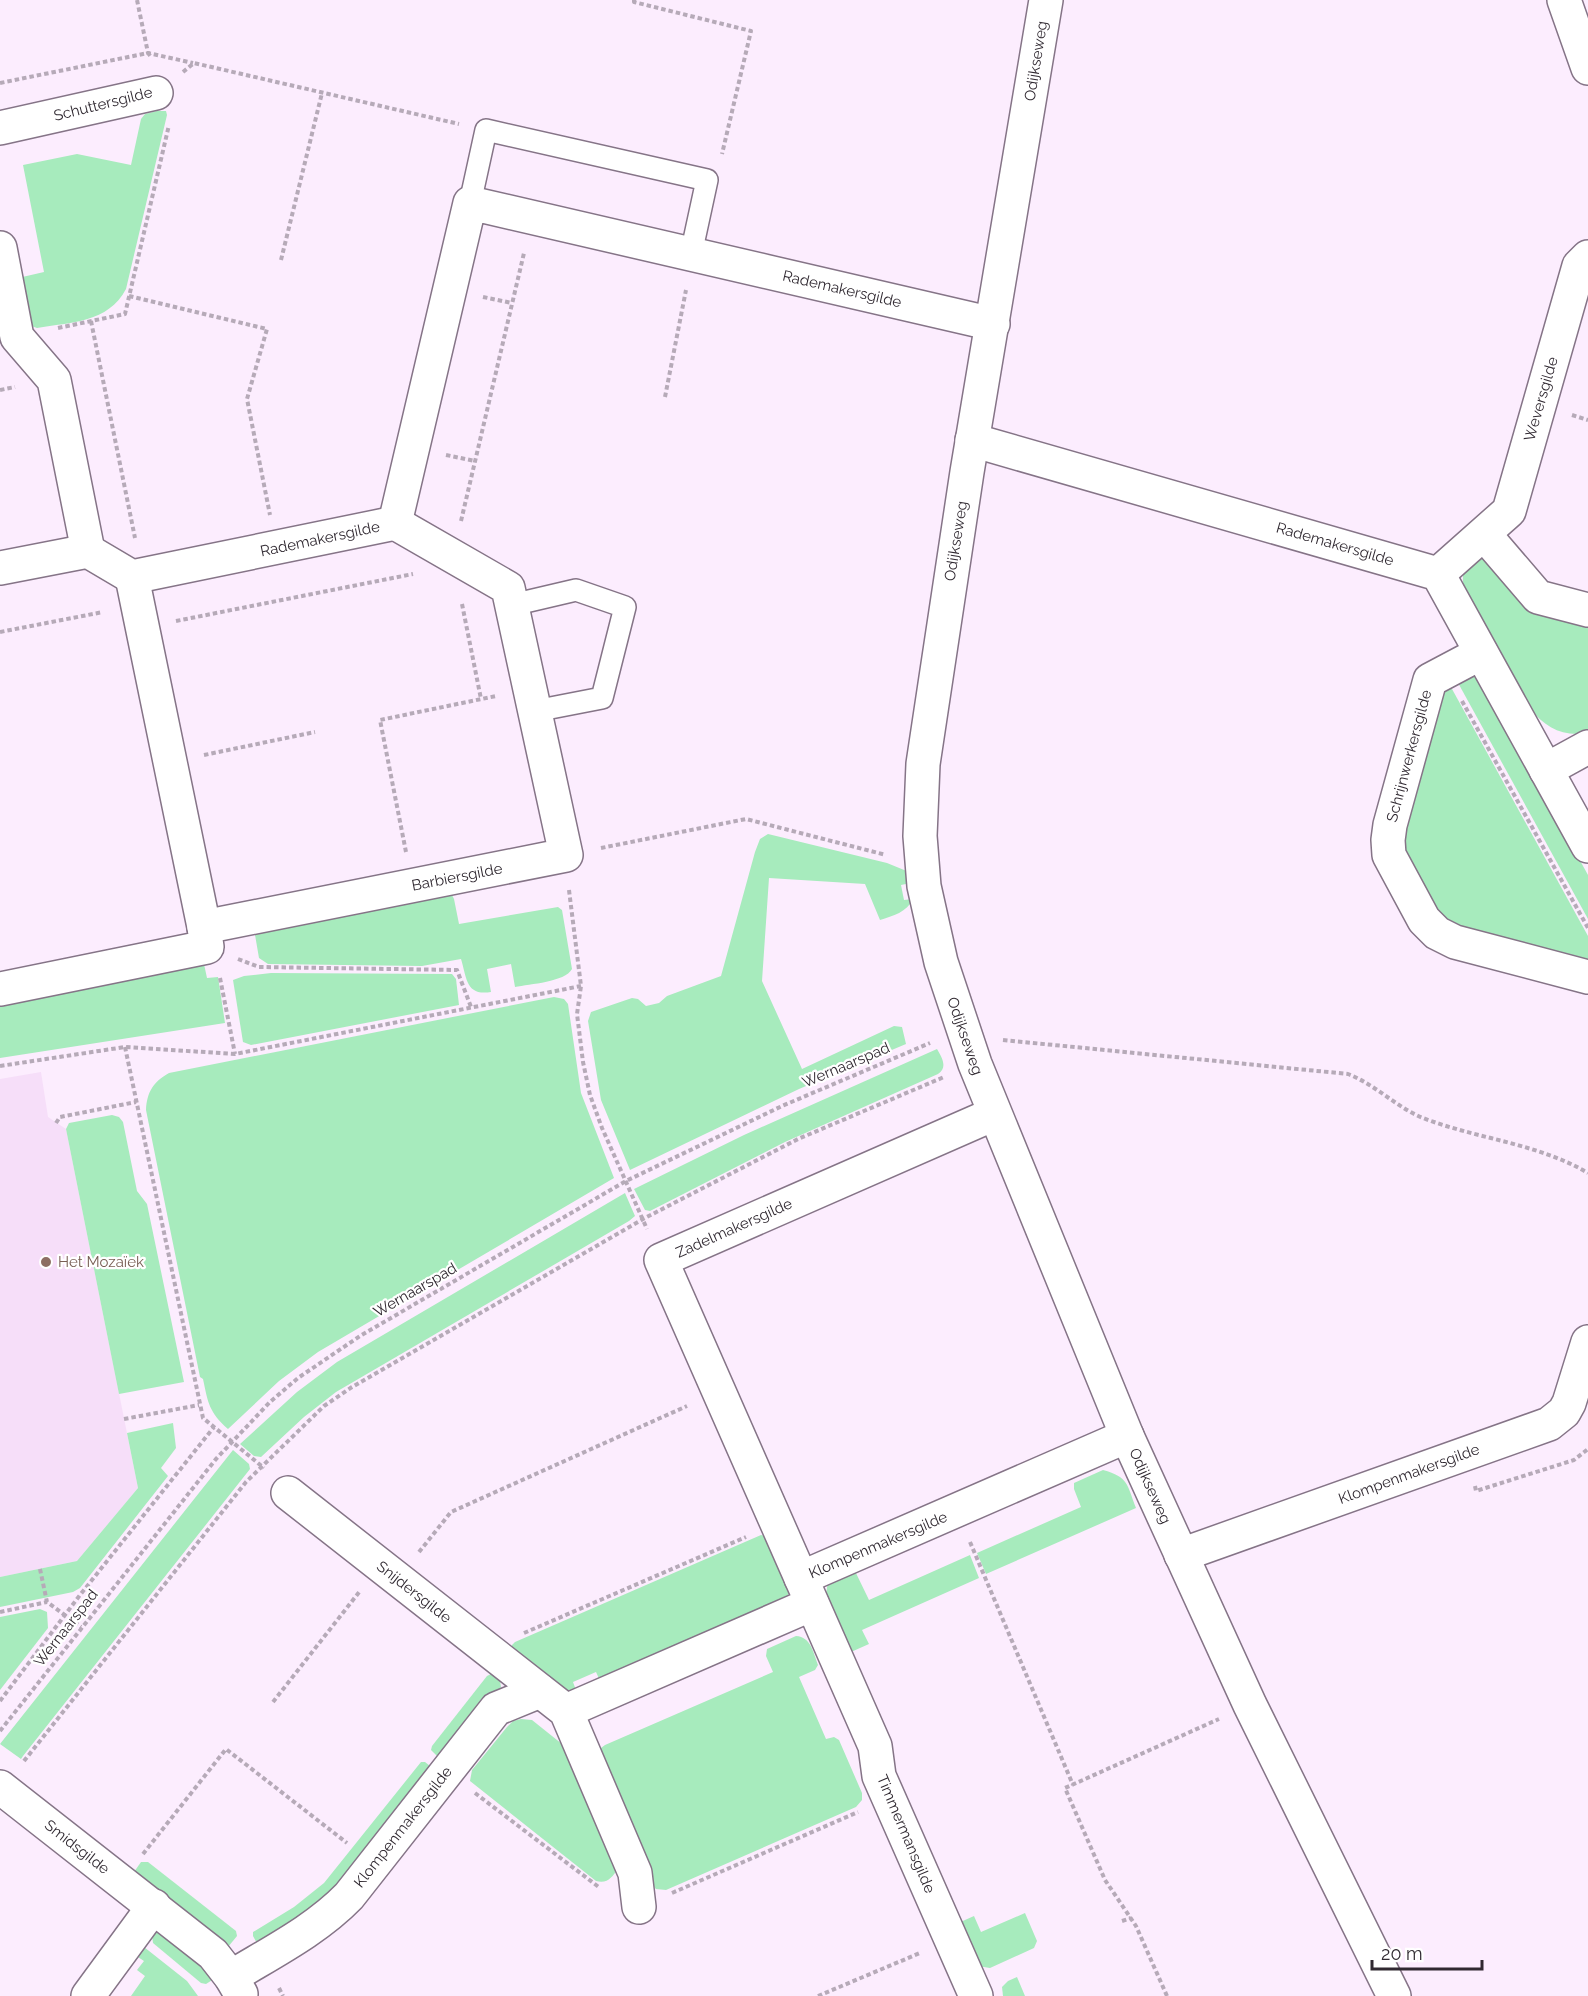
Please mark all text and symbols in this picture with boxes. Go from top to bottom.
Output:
street label: Odijkseweg [1021,20,1051,102]
street label: Schuttersgilde [52,83,154,125]
street label: Rademakersgilde [781,267,903,311]
street label: Weversgilde [1520,354,1562,443]
street label: Odijkseweg [941,500,971,582]
street label: Rademakersgilde [259,518,382,560]
street label: Rademakersgilde [1274,519,1396,569]
street label: Schrijnwerkersgilde [1383,688,1435,824]
street label: Barbiersgilde [410,859,504,895]
street label: Odijkseweg [943,995,987,1077]
street label: Wernaarspad [800,1039,892,1091]
street label: Zadelmakersgilde [673,1194,795,1262]
place label: Het Mozaïek [58,1253,144,1271]
marker: Het Mozaïek [39,1255,53,1269]
street label: Wernaarspad [370,1259,460,1321]
street label: Klompenmakersgilde [1336,1440,1482,1508]
street label: Odijkseweg [1125,1445,1175,1527]
street label: Klompenmakersgilde [806,1508,950,1582]
street label: Snijdersgilde [373,1557,455,1627]
street label: Wernaarspad [30,1586,102,1670]
street label: Klompenmakersgilde [350,1763,456,1891]
street label: Timmermansgilde [873,1772,939,1896]
street label: Smidsgilde [41,1816,113,1878]
scale bar [1372,1933,1482,1971]
text: 20 m [1381,1943,1423,1964]

